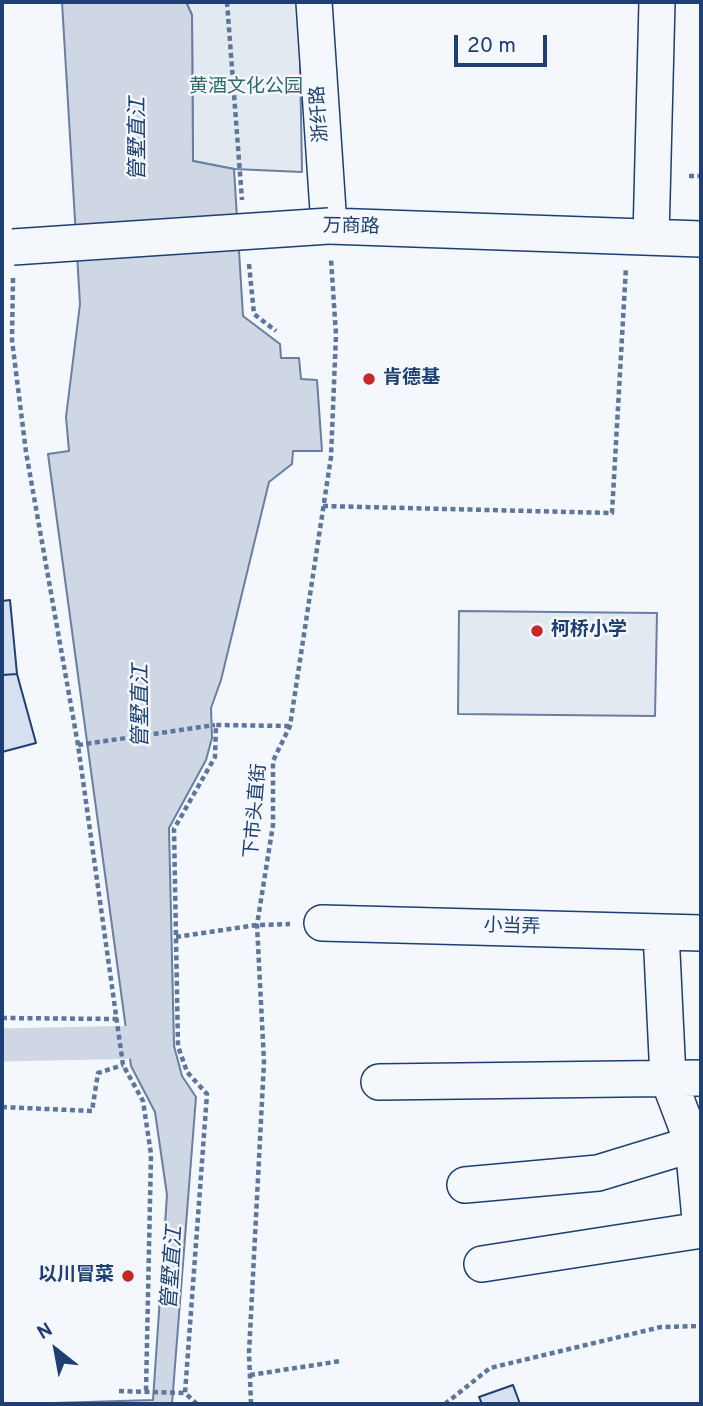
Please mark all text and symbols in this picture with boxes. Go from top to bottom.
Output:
scale bar [458,21,551,65]
text: 20 m [467,33,516,60]
park label: 黄酒文化公园 [189,77,303,99]
street label: 浙纤路 [308,85,334,143]
water label: 管墅直江 [127,97,153,181]
street label: 万商路 [322,216,380,240]
place label: 肯德基 [383,368,440,390]
marker: 肯德基 [361,371,377,387]
place label: 柯桥小学 [551,620,627,642]
marker: 柯桥小学 [529,623,545,639]
water label: 管墅直江 [130,664,156,748]
street label: 下市头直街 [242,763,272,859]
street label: 小当弄 [483,916,541,940]
water label: 管墅直江 [159,1225,189,1311]
place label: 以川冒菜 [38,1265,114,1287]
marker: 以川冒菜 [120,1268,136,1284]
north arrow [21,1315,91,1385]
text: N [33,1318,57,1346]

